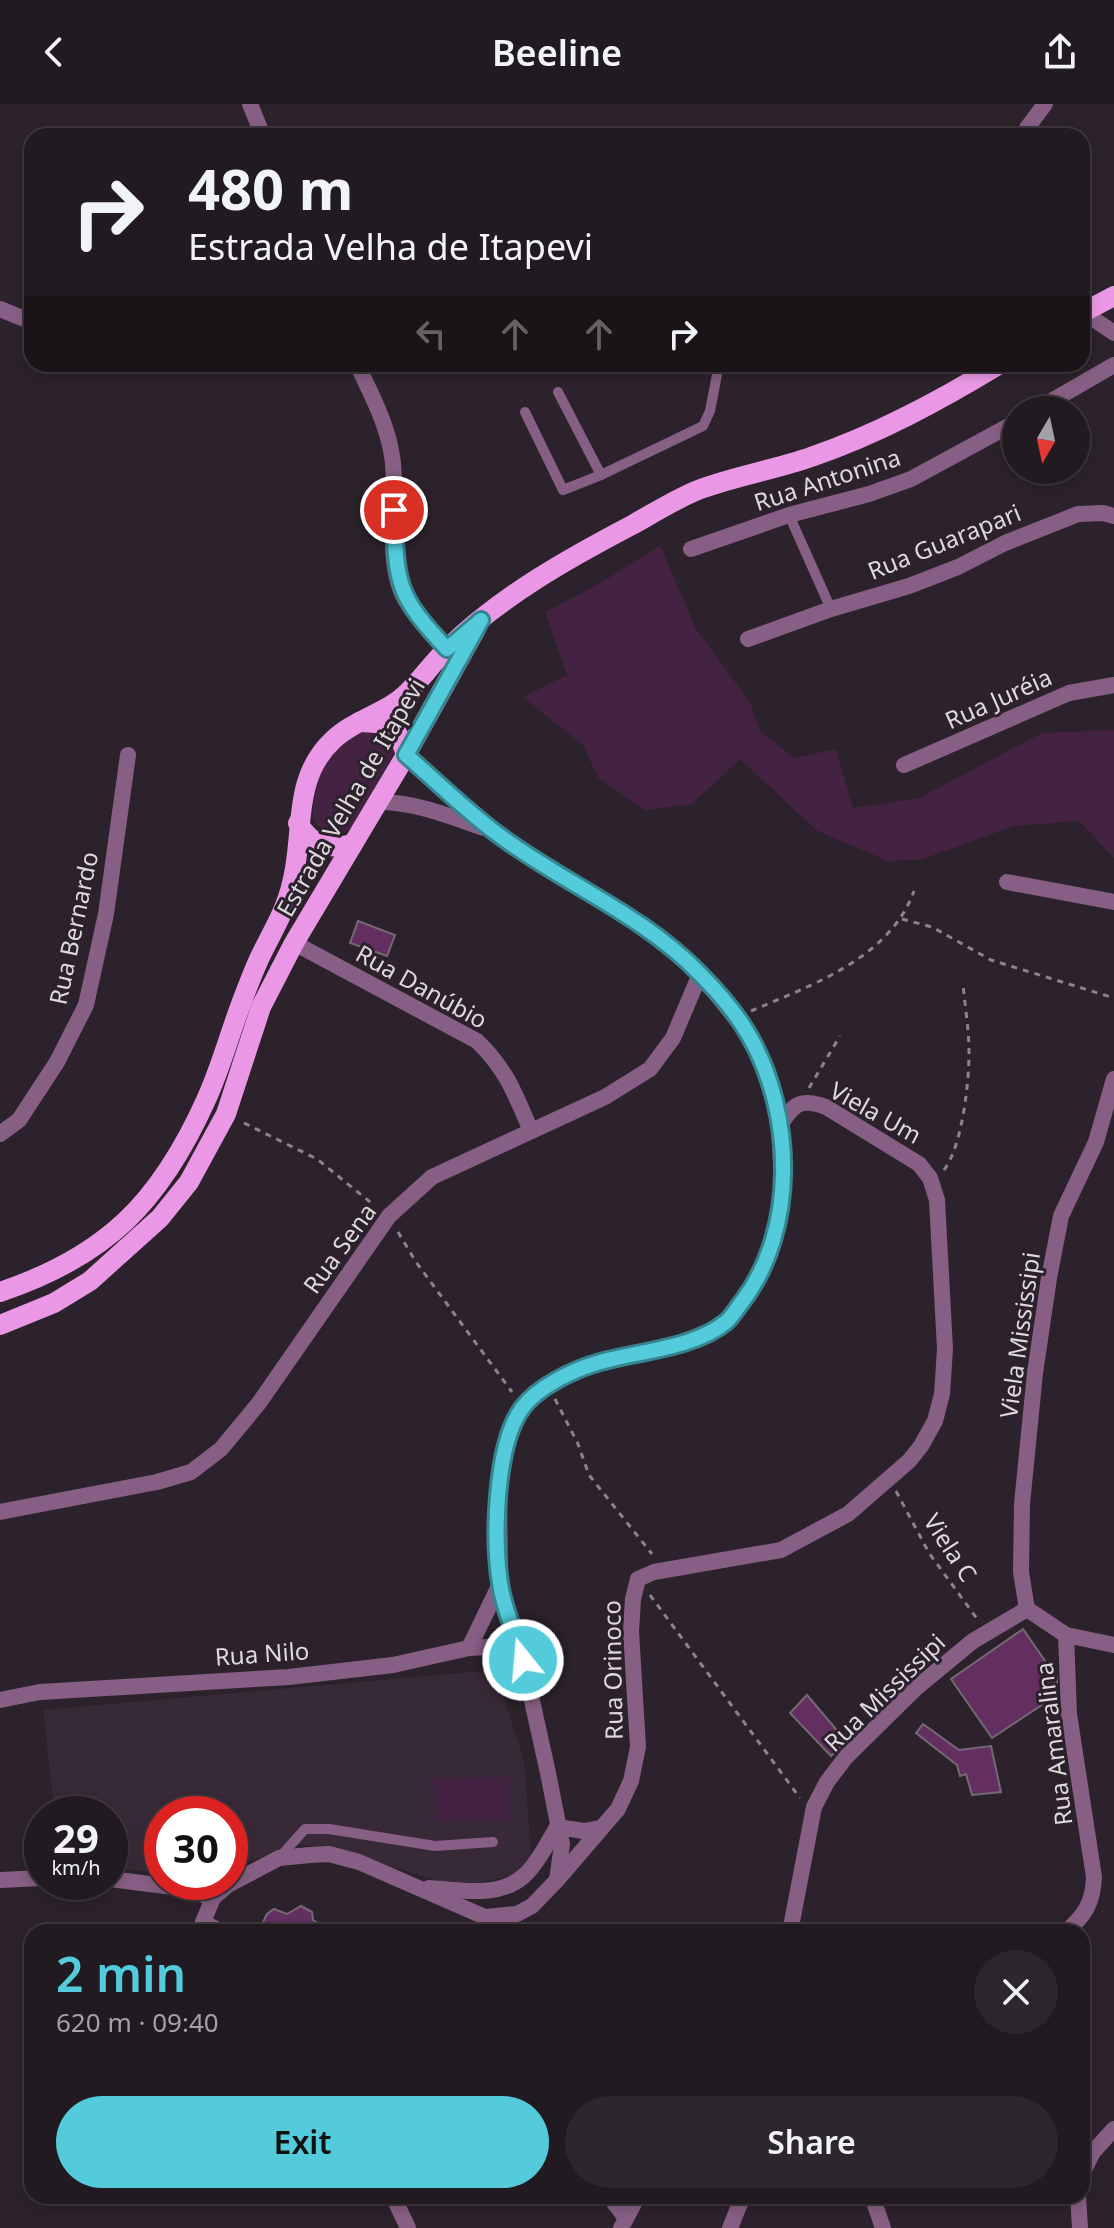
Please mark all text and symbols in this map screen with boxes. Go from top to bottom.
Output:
text: Beeline [492,28,622,77]
icon: back [32,30,76,74]
icon: share [1038,30,1082,74]
text: 480 m [188,150,353,226]
icon: right [56,160,160,264]
text: Estrada Velha de Itapevi [188,222,593,271]
icon: left [409,312,453,356]
icon: ahead [493,312,537,356]
icon: ahead [577,312,621,356]
icon: right [661,312,705,356]
north arrow [1002,396,1090,484]
map controls [1002,396,1090,484]
street label: Rua Antonina [750,440,904,518]
pin [360,476,428,544]
icon: arrive [372,488,416,532]
street label: Rua Guarapari [862,495,1026,587]
street label: Rua Juréia [939,660,1057,736]
street label: Estrada Velha de Itapevi [268,672,432,922]
street label: Rua Bernardo [41,849,105,1007]
street label: Rua Danúbio [350,936,494,1036]
street label: Viela Um [824,1073,928,1151]
street label: Rua Sena [295,1196,383,1300]
street label: Viela Mississipi [991,1250,1047,1420]
street label: Viela C [917,1506,985,1588]
street label: Rua Orinoco [594,1600,630,1740]
position arrow [481,1618,565,1702]
street label: Rua Mississipi [816,1626,952,1758]
street label: Rua Nilo [214,1633,310,1673]
street label: Rua Amaralina [1027,1660,1079,1828]
speed limit sign: 30 [144,1796,248,1900]
text: 29 [53,1810,99,1865]
text: km/h [51,1854,101,1881]
text: 2 min [56,1941,186,2006]
button: close [974,1950,1058,2034]
text: 620 m · 09:40 [56,2004,219,2040]
button: Exit [56,2096,549,2188]
button: Share [565,2096,1058,2188]

